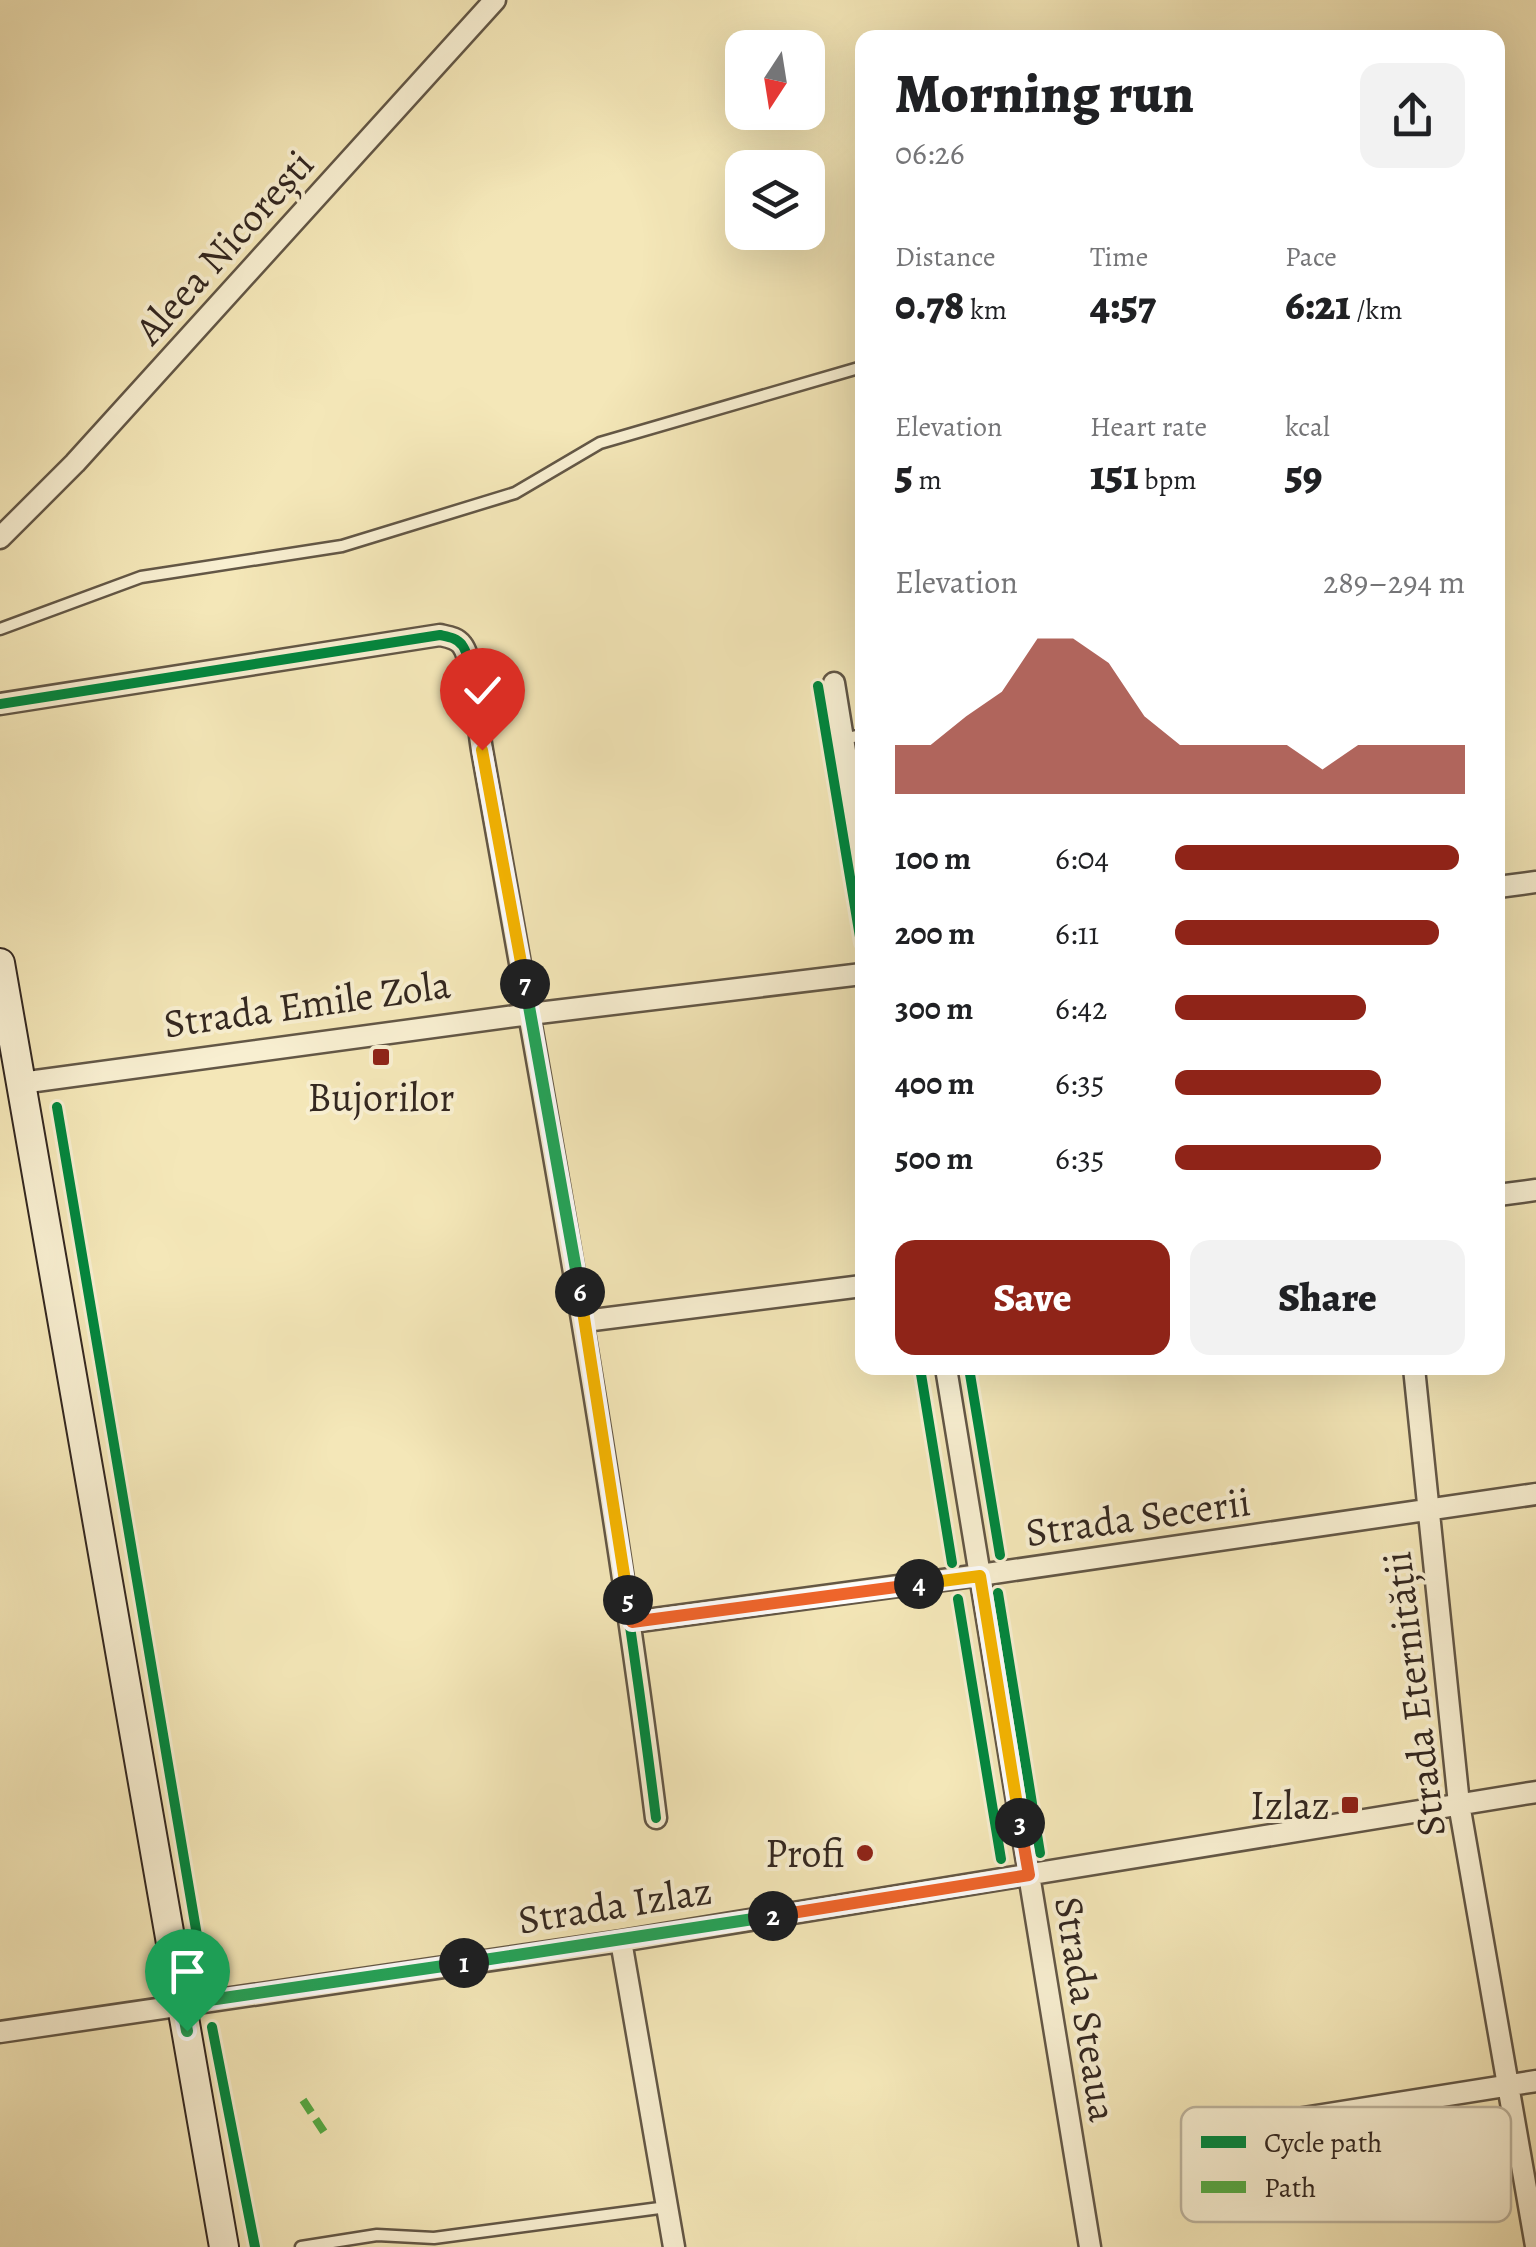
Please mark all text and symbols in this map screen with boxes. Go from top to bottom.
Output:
north arrow [725,30,825,130]
map controls [725,30,825,250]
text: Morning run [895,56,1194,131]
button: share [1360,63,1465,168]
text: 06:26 [895,131,964,175]
street label: Aleea Nicorești [121,138,326,357]
button: layers [725,150,825,250]
text: Distance [895,238,995,276]
text: Time [1090,238,1148,276]
text: Pace [1285,238,1337,276]
text: 0.78 [895,276,964,333]
text: 4:57 [1090,276,1156,333]
text: 6:21 [1285,276,1351,333]
text: km [964,291,1007,329]
text: /km [1351,291,1403,329]
text: Elevation [895,408,1002,446]
text: Heart rate [1090,408,1207,446]
text: kcal [1285,408,1330,446]
text: 5 [895,446,913,503]
text: 151 [1090,446,1139,503]
text: 59 [1285,446,1323,503]
text: m [913,461,942,499]
text: bpm [1139,461,1196,499]
text: Elevation [895,560,1018,604]
text: 289–294 m [1323,560,1465,604]
pin [440,648,525,751]
icon: check [455,663,510,718]
text: 100 m [895,836,971,880]
text: 6:04 [1055,836,1109,880]
text: 200 m [895,911,975,955]
text: 6:11 [1055,911,1099,955]
street label: Strada Emile Zola [160,957,454,1051]
pin: 7 [500,959,550,1009]
text: 7 [519,965,531,1003]
text: 300 m [895,986,973,1030]
text: 6:42 [1055,986,1107,1030]
marker: Bujorilor [370,1046,392,1068]
text: 400 m [895,1061,975,1105]
text: 6:35 [1055,1061,1104,1105]
place label: Bujorilor [307,1070,455,1125]
text: 500 m [895,1136,973,1180]
text: 6:35 [1055,1136,1104,1180]
button: Save [895,1240,1170,1355]
button: Share [1190,1240,1465,1355]
pin: 6 [555,1267,605,1317]
text: 6 [573,1273,587,1311]
street label: Strada Secerii [1022,1474,1254,1560]
street label: Strada Eternității [1369,1548,1459,1840]
pin: 4 [894,1559,944,1609]
text: 4 [912,1565,926,1603]
pin: 5 [603,1575,653,1625]
text: 5 [622,1581,634,1619]
place label: Izlaz [1250,1778,1330,1833]
marker: Izlaz [1339,1794,1361,1816]
pin: 3 [995,1798,1045,1848]
text: 3 [1014,1804,1026,1842]
place label: Profi [765,1826,845,1881]
marker: Profi [854,1842,876,1864]
street label: Strada Izlaz [514,1863,716,1947]
pin: 2 [748,1891,798,1941]
street label: Strada Steaua [1041,1892,1131,2126]
text: 2 [766,1897,780,1935]
pin [145,1929,230,2032]
pin: 1 [439,1938,489,1988]
icon: arrive [160,1944,215,1999]
text: 1 [459,1944,469,1982]
legend [1181,2107,1511,2222]
text: Cycle path [1264,2124,1382,2162]
text: Path [1264,2169,1316,2207]

